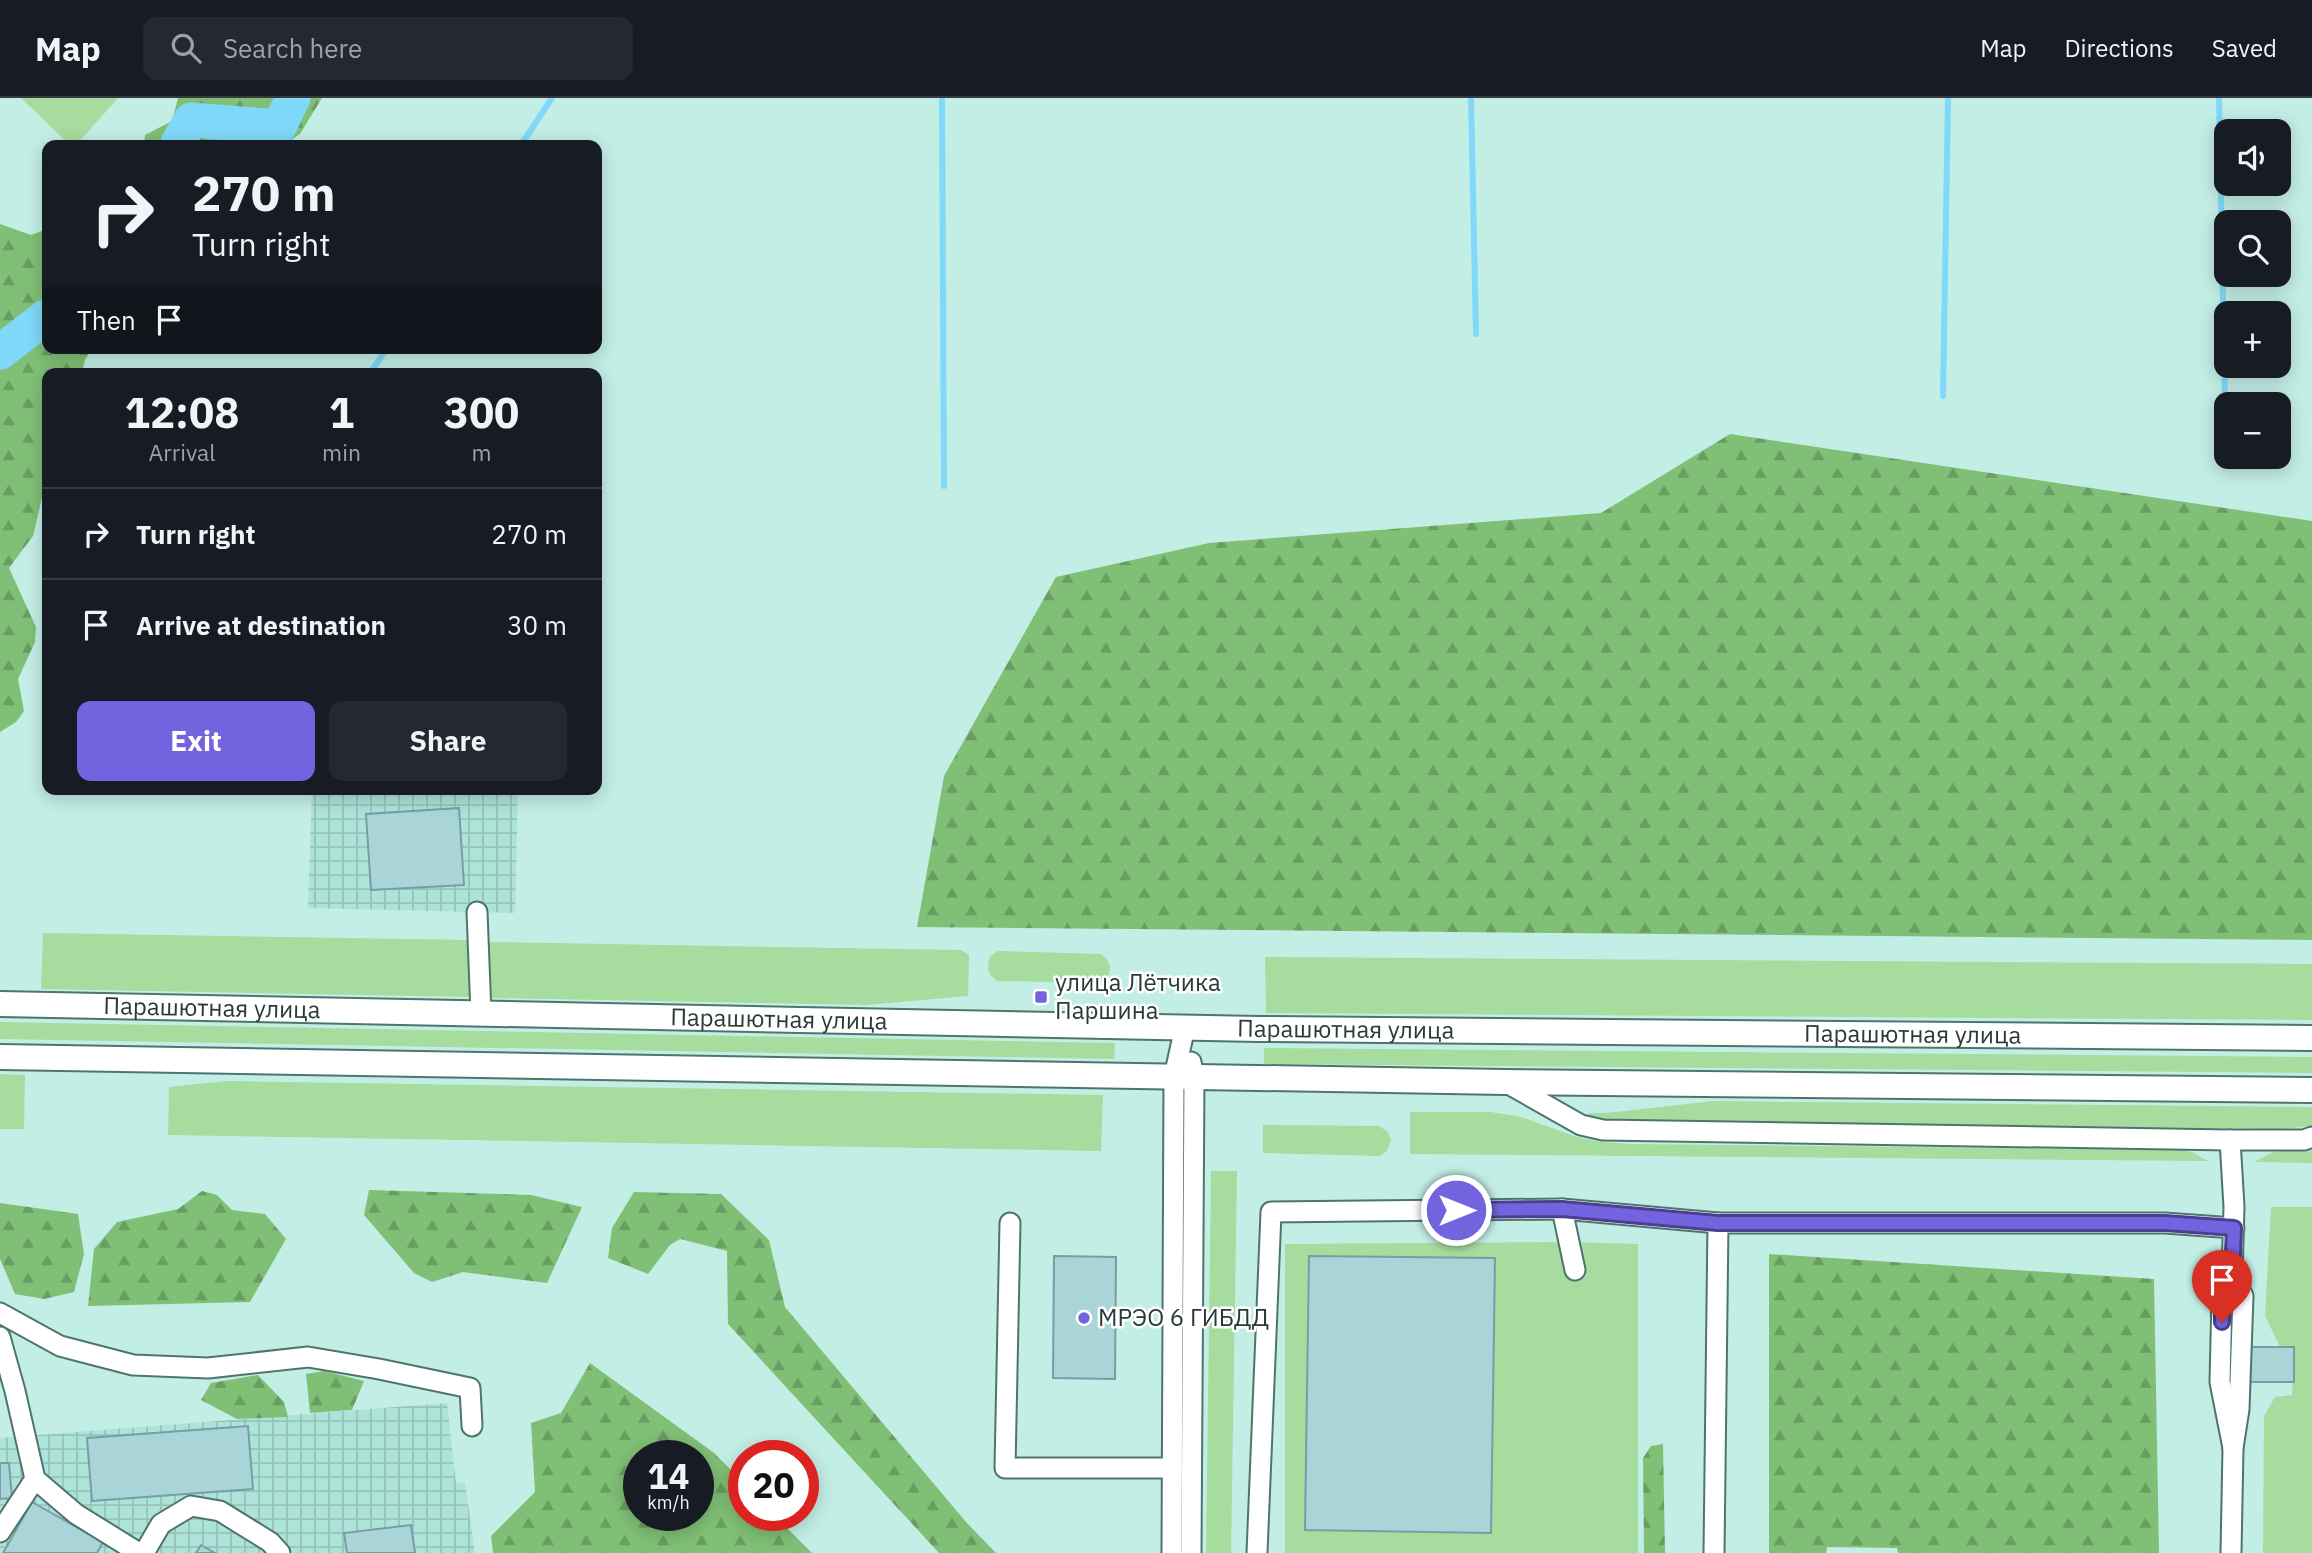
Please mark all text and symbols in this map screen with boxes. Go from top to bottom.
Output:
search box [143,17,633,80]
text: Map [35,27,101,70]
icon: search [167,29,205,67]
text: Search here [223,31,362,65]
text: Map [1980,32,2026,64]
text: Directions [2064,32,2174,64]
text: Saved [2212,32,2277,64]
map controls [2214,119,2291,469]
button: sound [2214,119,2291,196]
text: 270 m [192,161,336,224]
icon: right [77,168,168,259]
button: search [2214,210,2291,287]
text: Turn right [192,223,330,265]
icon: arrive [150,301,188,339]
button: + [2214,301,2291,378]
text: Then [77,303,136,337]
text: 12:08 [125,385,239,440]
text: 1 [329,385,354,440]
text: 300 [444,385,519,440]
button: − [2214,392,2291,469]
text: Arrival [149,437,216,467]
text: min [322,437,361,467]
text: m [471,437,492,467]
icon: right [77,515,115,553]
text: Turn right [136,517,255,551]
text: 270 m [491,517,567,551]
icon: arrive [77,606,115,644]
text: Arrive at destination [136,608,386,642]
text: 30 m [507,608,567,642]
button: Exit [77,701,315,781]
button: Share [329,701,567,781]
place label: улица Лётчика Паршина [1055,966,1221,1026]
street label: Парашютная улица [103,989,321,1025]
marker: улица Лётчика Паршина [1033,989,1049,1005]
street label: Парашютная улица [670,1000,888,1037]
street label: Парашютная улица [1237,1012,1455,1046]
street label: Парашютная улица [1804,1017,2022,1051]
position arrow [1419,1173,1493,1247]
pin [2192,1250,2252,1322]
icon: arrive [2203,1261,2241,1299]
place label: МРЭО 6 ГИБДД [1098,1301,1269,1333]
marker: МРЭО 6 ГИБДД [1076,1310,1092,1326]
speed limit sign: 20 [728,1440,819,1531]
text: 14 [647,1453,690,1499]
text: km/h [647,1491,690,1514]

